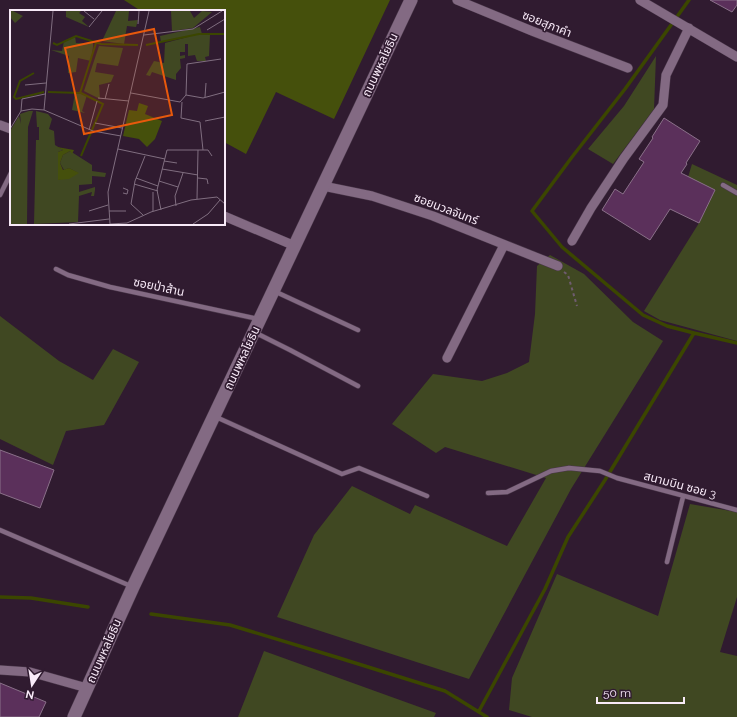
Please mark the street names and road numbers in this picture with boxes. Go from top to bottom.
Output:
street label: ซอยสุภาคำ [520,8,574,40]
street label: ถนนพหลโยธิน [359,31,401,99]
street label: ซอยนวลจันทร์ [412,190,481,228]
street label: ซอยป่าส้าน [132,275,186,299]
street label: ถนนพหลโยธิน [221,324,263,392]
street label: สนามบิน ซอย 3 [642,469,718,501]
street label: ถนนพหลโยธิน [84,617,124,685]

